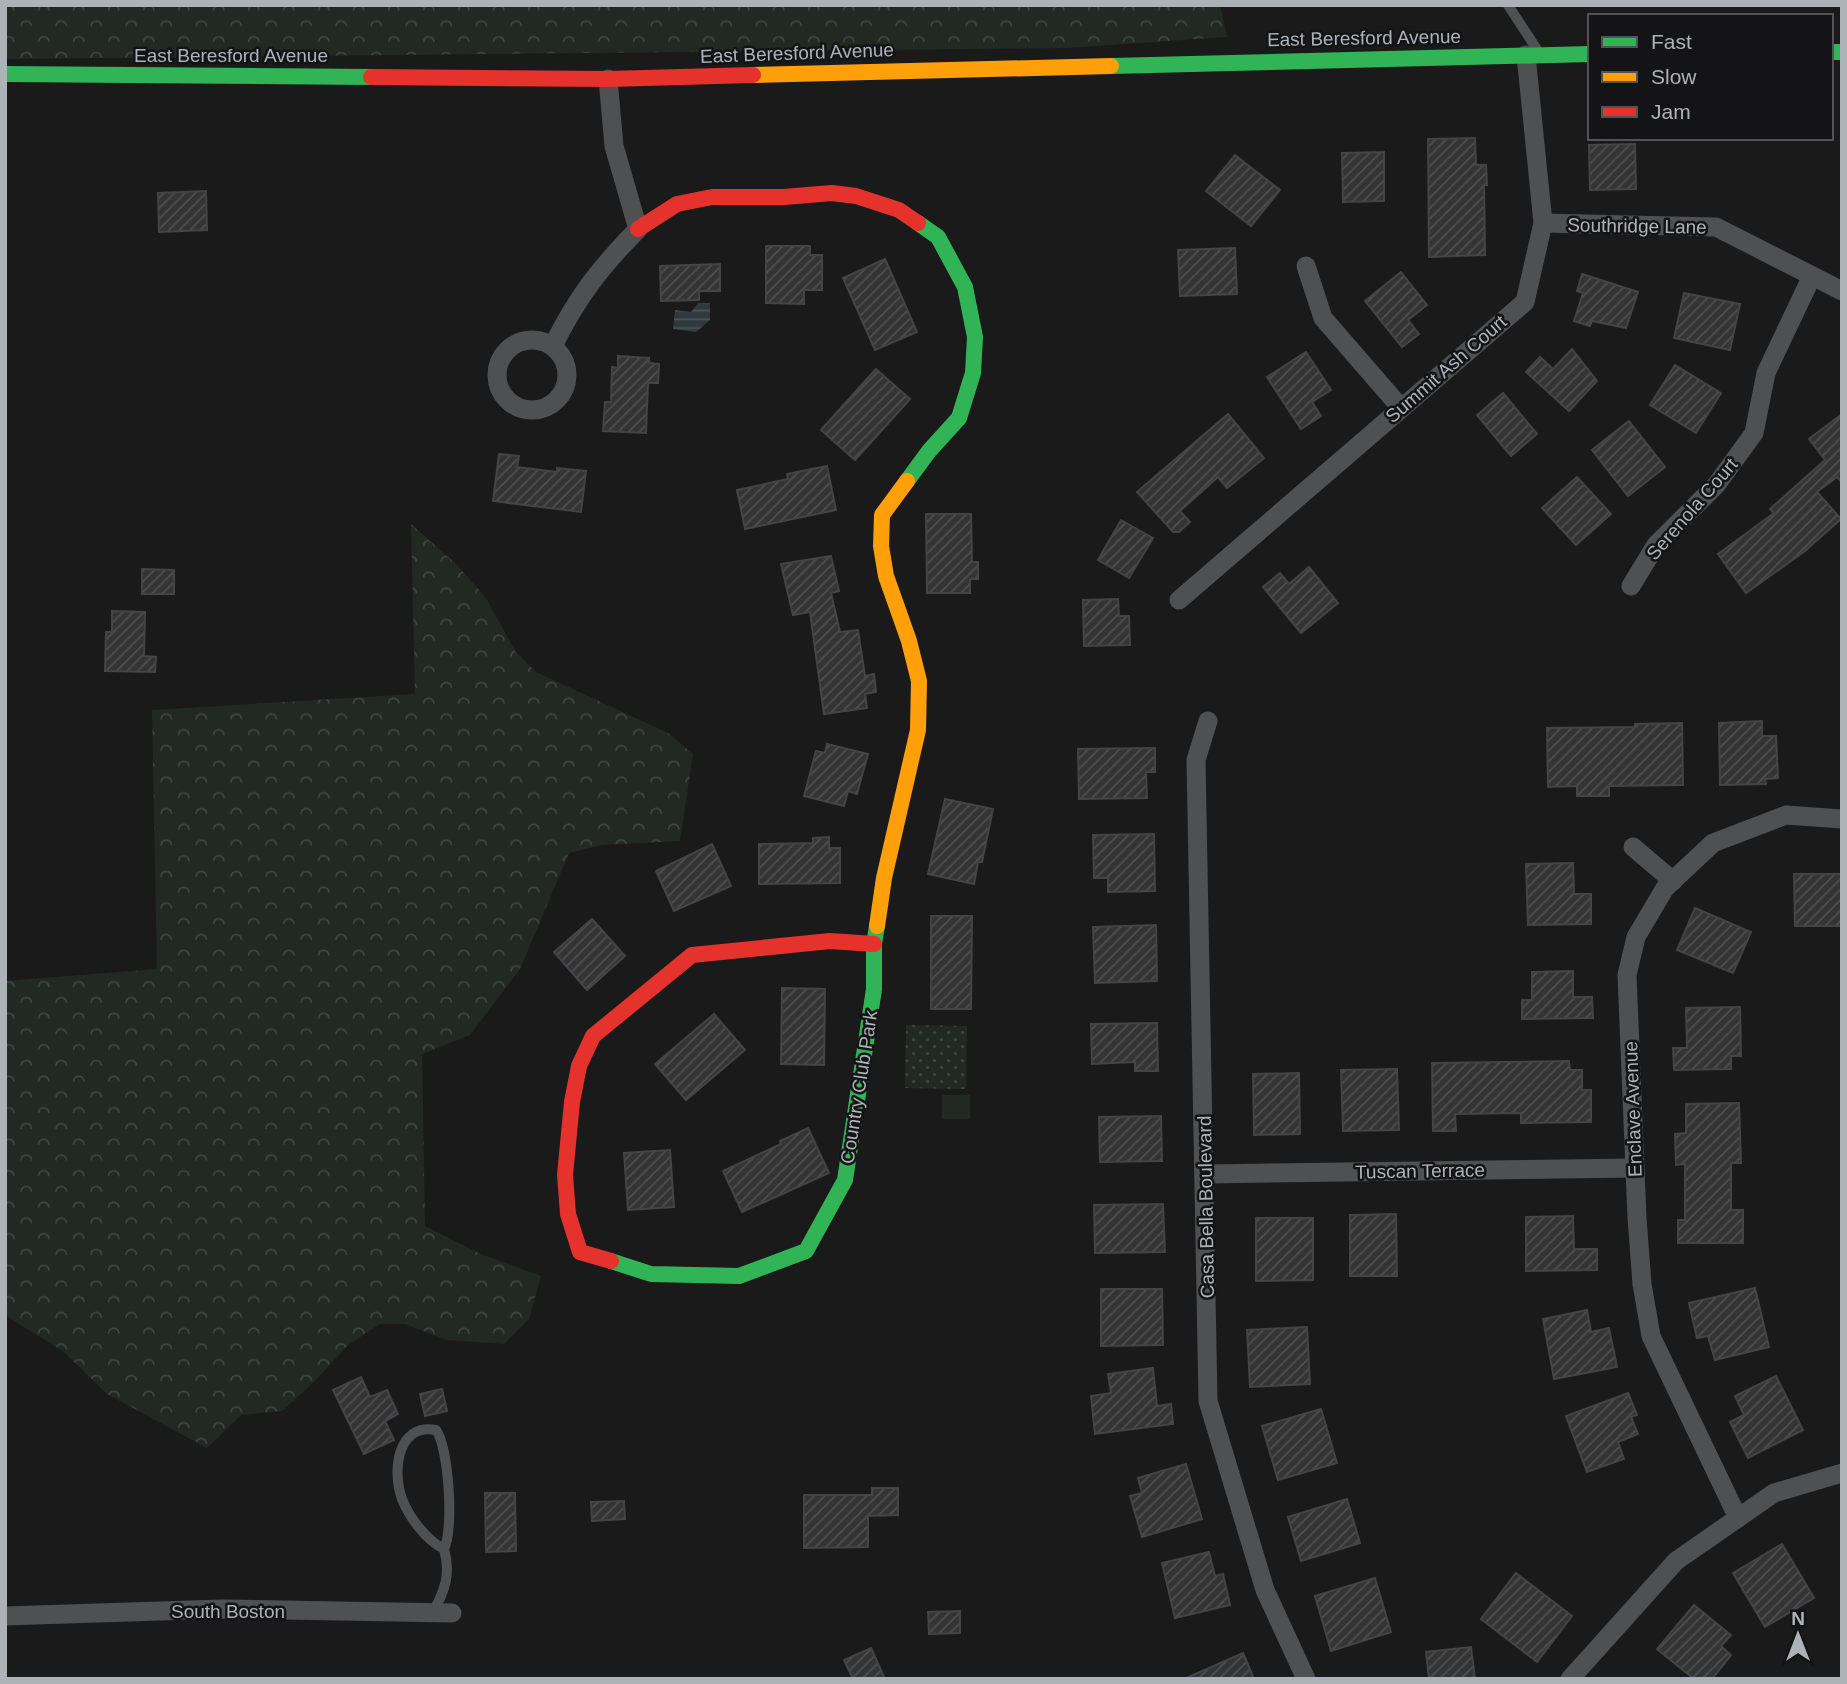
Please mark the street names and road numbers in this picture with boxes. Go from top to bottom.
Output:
street label: East Beresford Avenue [1267,26,1461,50]
street label: East Beresford Avenue [700,39,894,67]
street label: East Beresford Avenue [134,45,328,66]
street label: Southridge Lane [1567,214,1707,238]
street label: Summit Ash Court [1381,310,1511,427]
street label: Serenola Court [1642,453,1742,564]
street label: Country Club Park [836,1008,882,1165]
street label: Enclave Avenue [1620,1041,1646,1177]
street label: Casa Bella Boulevard [1194,1115,1218,1299]
street label: Tuscan Terrace [1355,1159,1485,1183]
street label: South Boston [171,1601,285,1622]

